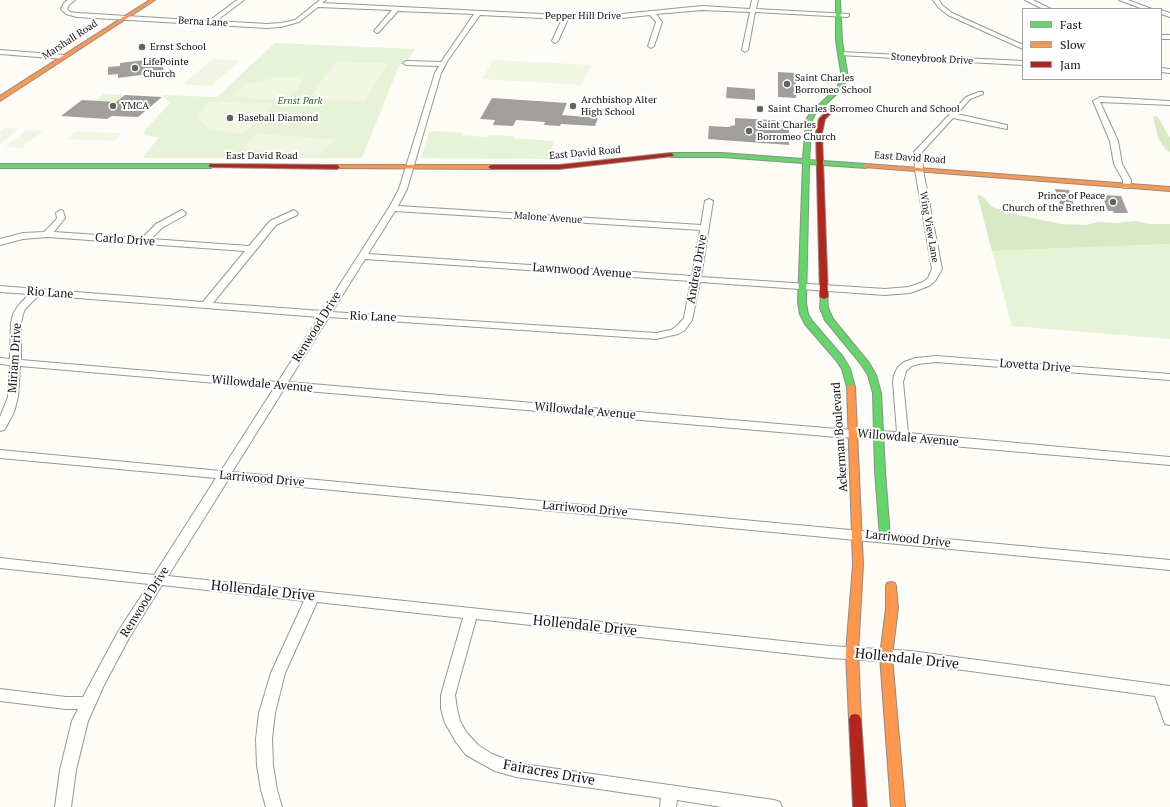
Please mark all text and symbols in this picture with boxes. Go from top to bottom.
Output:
legend [1022,8,1162,80]
street label: Pepper Hill Drive [545,10,621,22]
street label: Berna Lane [178,15,228,29]
text: Fast [1060,17,1082,32]
street label: Marshall Road [40,18,100,62]
text: Slow [1060,37,1085,52]
place label: Ernst School [150,41,206,53]
marker: Ernst School [137,42,147,52]
street label: Stoneybrook Drive [891,51,973,67]
place label: LifePointe Church [143,56,189,80]
text: Jam [1060,57,1081,72]
marker: LifePointe Church [130,63,140,73]
place label: Saint Charles Borromeo School [795,72,871,96]
marker: Saint Charles Borromeo School [782,79,792,89]
place label: Archbishop Alter High School [581,94,657,118]
park label: Ernst Park [278,95,322,107]
place label: YMCA [121,100,149,112]
marker: YMCA [108,101,118,111]
marker: Archbishop Alter High School [568,101,578,111]
place label: Saint Charles Borromeo Church and School [768,103,960,115]
marker: Saint Charles Borromeo Church and School [755,104,765,114]
place label: Baseball Diamond [238,112,318,124]
marker: Baseball Diamond [225,113,235,123]
place label: Saint Charles Borromeo Church [757,119,836,142]
marker: Saint Charles Borromeo Church [744,126,754,136]
street label: East David Road [549,144,621,162]
street label: East David Road [226,150,298,162]
street label: East David Road [874,150,946,166]
street label: Wing View Lane [917,190,941,264]
place label: Prince of Peace Church of the Brethren [1002,190,1105,214]
marker: Prince of Peace Church of the Brethren [1108,197,1118,207]
street label: Malone Avenue [513,210,583,226]
street label: Carlo Drive [94,231,156,249]
street label: Andrea Drive [684,233,710,305]
street label: Lawnwood Avenue [532,260,632,282]
street label: Rio Lane [26,284,74,302]
street label: Renwood Drive [290,289,344,365]
street label: Rio Lane [349,309,397,325]
street label: Miriam Drive [5,322,25,394]
street label: Lovetta Drive [999,356,1071,376]
street label: Willowdale Avenue [211,372,313,396]
street label: Ackerman Boulevard [829,382,851,492]
street label: Willowdale Avenue [534,399,636,423]
street label: Willowdale Avenue [857,426,959,450]
street label: Larriwood Drive [219,468,305,490]
street label: Larriwood Drive [542,498,628,520]
street label: Larriwood Drive [865,527,951,551]
street label: Renwood Drive [118,564,172,640]
street label: Hollendale Drive [210,577,316,605]
street label: Hollendale Drive [532,612,638,640]
street label: Hollendale Drive [854,645,960,673]
street label: Fairacres Drive [502,757,596,789]

